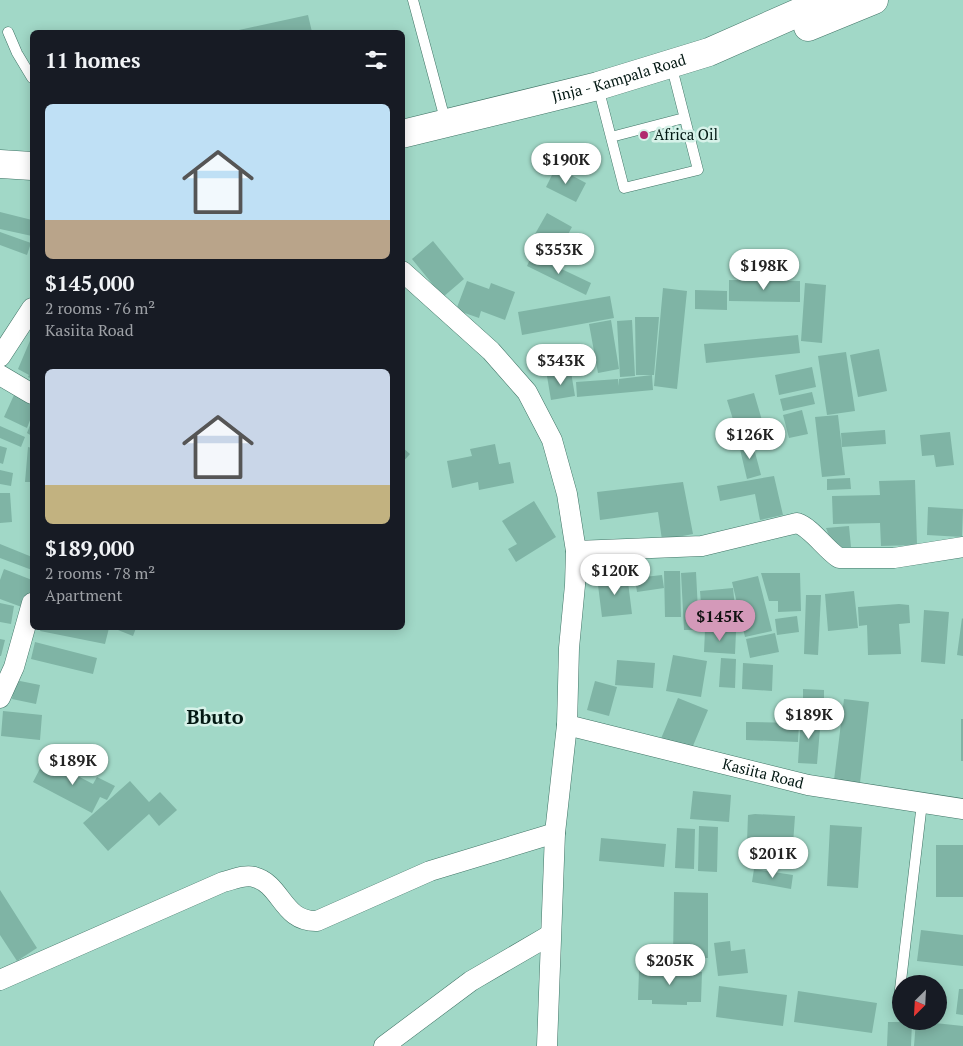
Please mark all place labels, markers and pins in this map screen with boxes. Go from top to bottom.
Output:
place label: Africa Oil [654,124,718,144]
marker: Africa Oil [638,129,650,141]
pin: $190K [531,142,601,185]
pin: $353K [524,232,594,275]
pin: $198K [729,248,799,291]
pin: $343K [526,344,596,386]
pin: $126K [715,418,785,460]
pin: $120K [580,554,650,596]
pin: $145K [685,600,755,642]
pin: $189K [774,698,844,740]
pin: $189K [38,744,108,786]
pin: $201K [738,836,808,879]
pin: $205K [635,944,705,986]

